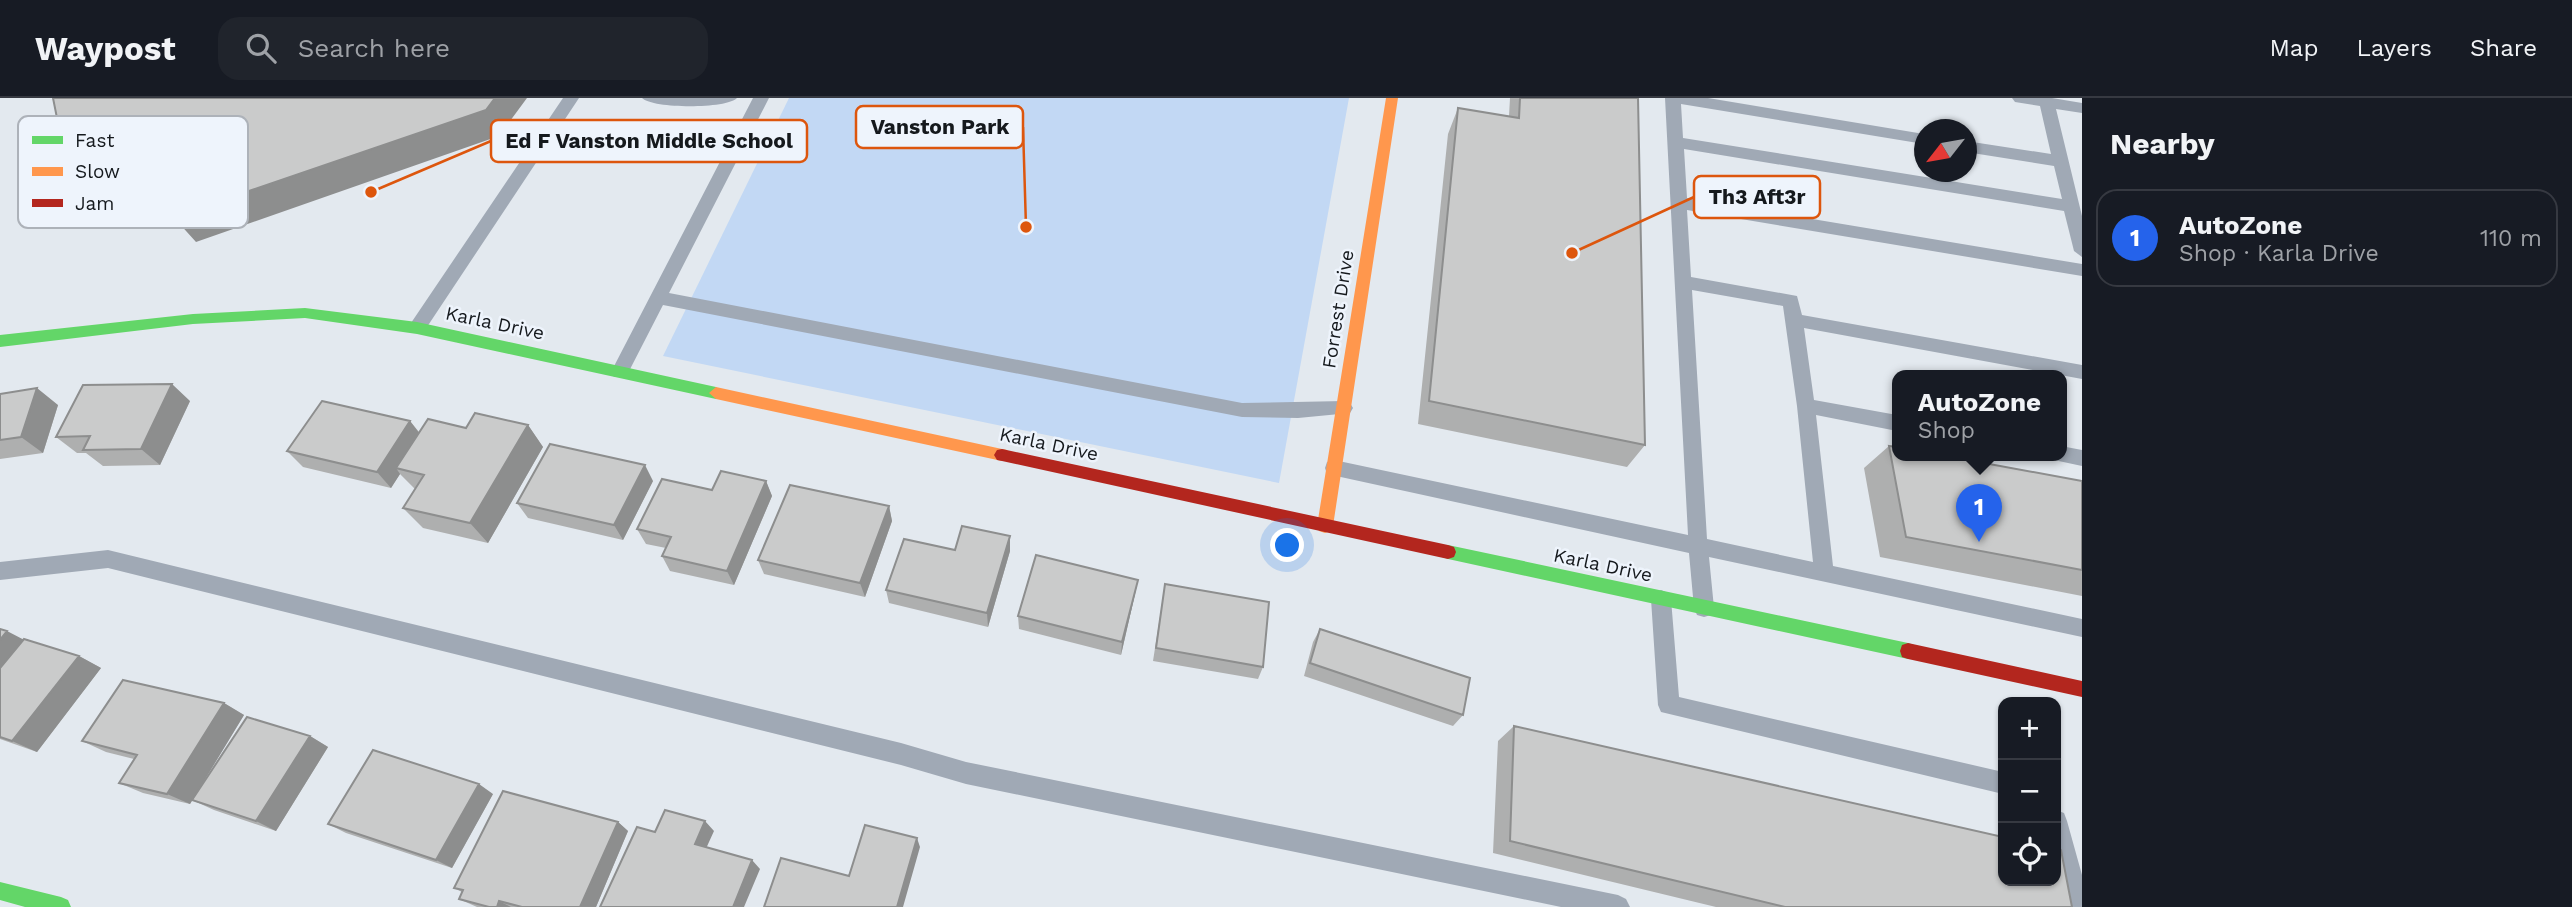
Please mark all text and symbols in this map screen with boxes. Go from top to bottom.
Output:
search box [218,17,708,80]
text: Waypost [35,29,176,68]
icon: search [242,29,280,67]
text: Search here [298,33,450,63]
text: Map [2270,34,2318,62]
text: Layers [2356,34,2432,62]
text: Share [2470,34,2537,62]
callout: Vanston Park [856,106,1023,148]
text: Vanston Park [871,114,1010,139]
legend [18,116,248,228]
north arrow [1914,119,1977,182]
callout: Ed F Vanston Middle School [491,120,807,162]
text: Nearby [2110,126,2215,161]
text: Ed F Vanston Middle School [505,128,793,153]
text: Fast [75,129,114,152]
text: Slow [75,160,120,183]
callout: Th3 Aft3r [1694,176,1820,218]
text: Th3 Aft3r [1708,184,1806,209]
text: Jam [75,192,114,215]
text: AutoZone [2179,210,2302,240]
text: 1 [2130,225,2140,252]
text: 110 m [2480,225,2542,252]
text: Shop · Karla Drive [2179,240,2379,267]
street label: Forrest Drive [1317,248,1359,370]
street label: Karla Drive [443,301,547,345]
popup [1892,370,2067,461]
text: AutoZone [1918,387,2041,417]
text: Shop [1918,417,1975,444]
street label: Karla Drive [997,422,1101,466]
pin: 1 [1956,484,2002,542]
your location [1270,528,1304,562]
street label: Karla Drive [1551,543,1655,587]
map controls [1998,697,2061,886]
button: + [1998,697,2061,760]
button: − [1998,760,2061,823]
button: locate [1998,823,2061,886]

